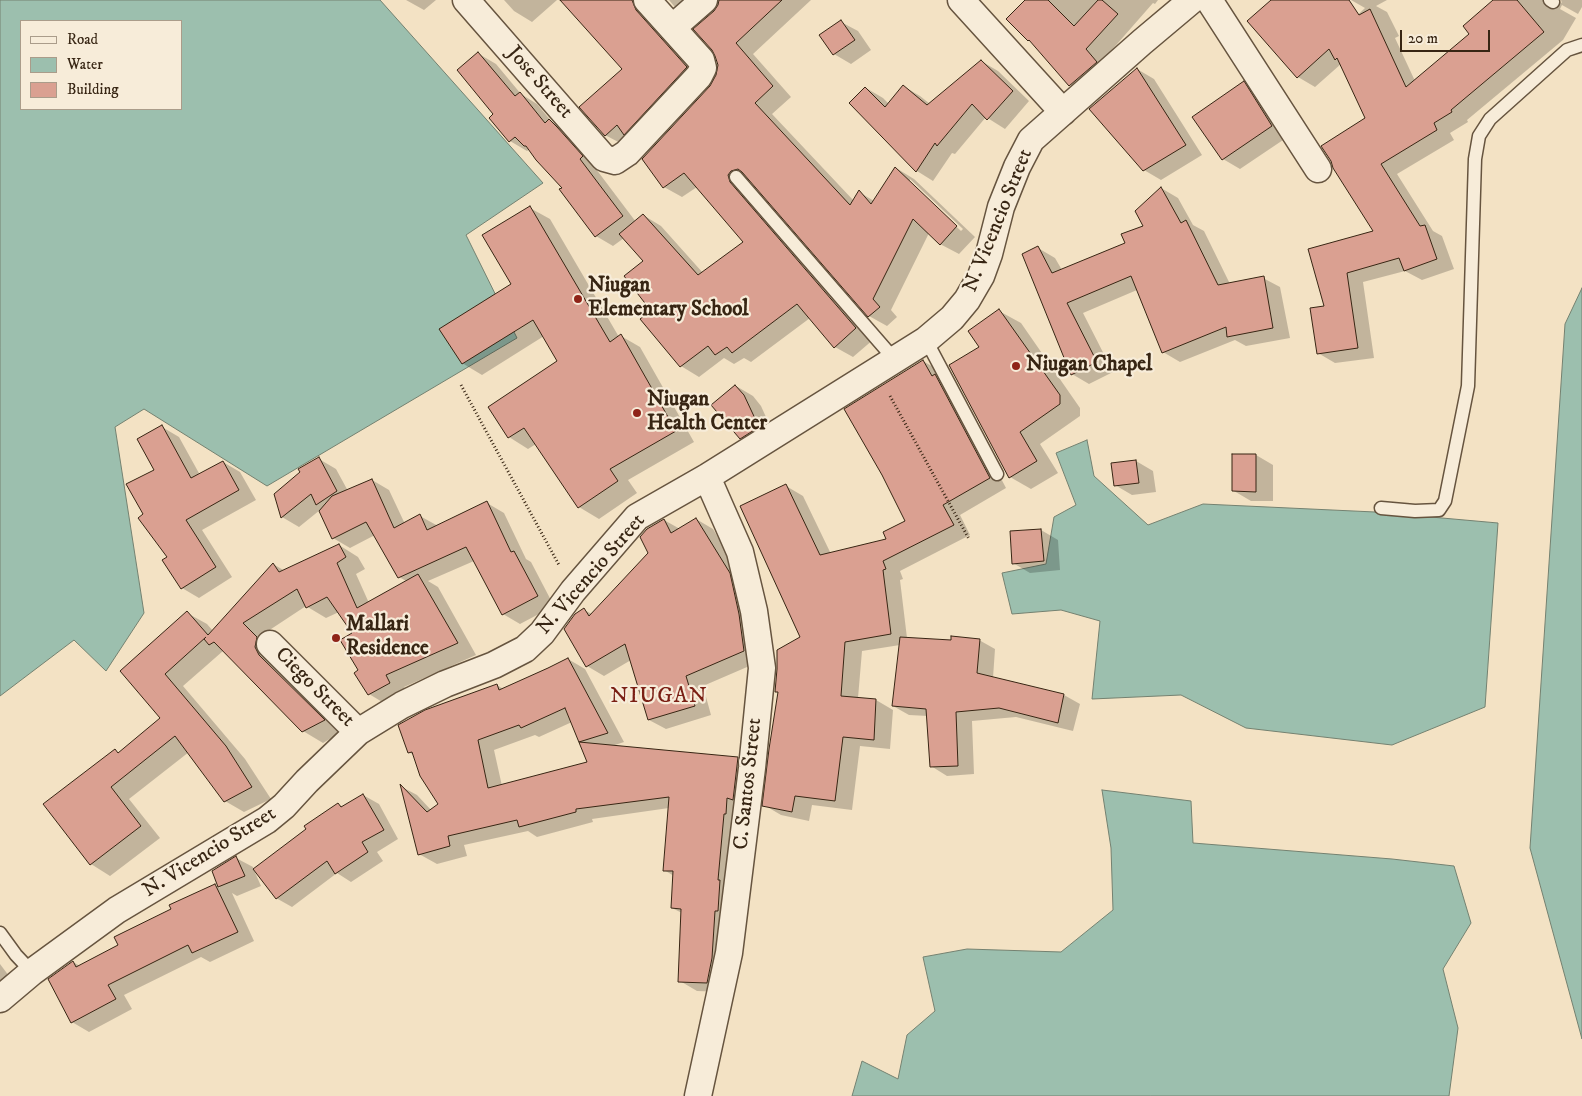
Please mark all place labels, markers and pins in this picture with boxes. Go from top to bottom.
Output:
place label: Niugan Elementary School [588,274,749,324]
marker: Niugan Elementary School [572,293,584,305]
place label: Niugan Chapel [1026,353,1152,379]
marker: Niugan Chapel [1010,360,1022,372]
place label: Niugan Health Center [647,388,767,438]
marker: Niugan Health Center [631,407,643,419]
place label: Mallari Residence [346,613,429,663]
marker: Mallari Residence [330,632,342,644]

